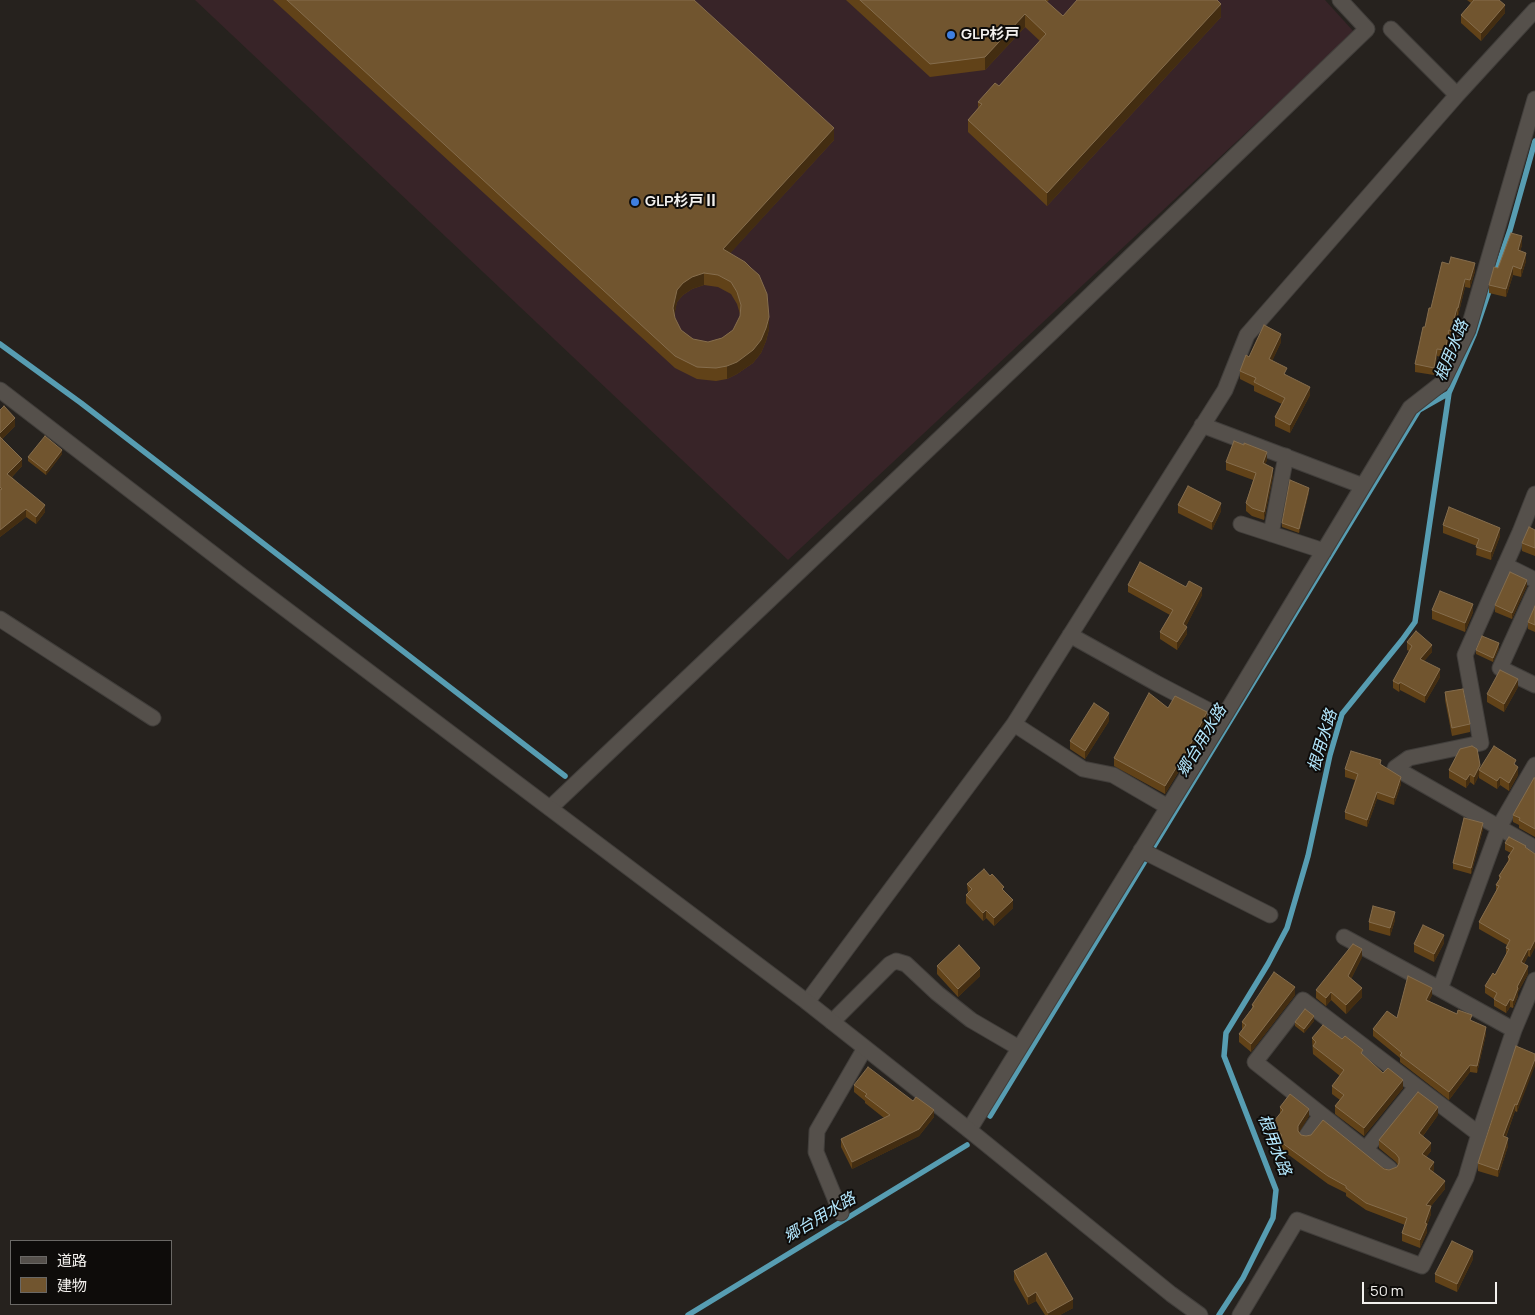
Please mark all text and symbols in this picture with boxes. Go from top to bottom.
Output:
place label: GLP杉戸 [961,26,1020,44]
marker: GLP杉戸 [945,29,957,41]
place label: GLP杉戸Ⅱ [645,193,719,211]
marker: GLP杉戸Ⅱ [629,196,641,208]
water label: 根用水路 [1431,318,1473,384]
water label: 郷台用水路 [1173,702,1231,780]
water label: 根用水路 [1304,708,1342,774]
water label: 根用水路 [1254,1112,1294,1178]
water label: 郷台用水路 [781,1189,859,1247]
legend [10,1240,172,1305]
text: 道路 [57,1250,87,1271]
scale bar [1365,1272,1500,1304]
text: 建物 [57,1275,87,1296]
text: 50 m [1370,1280,1404,1301]

